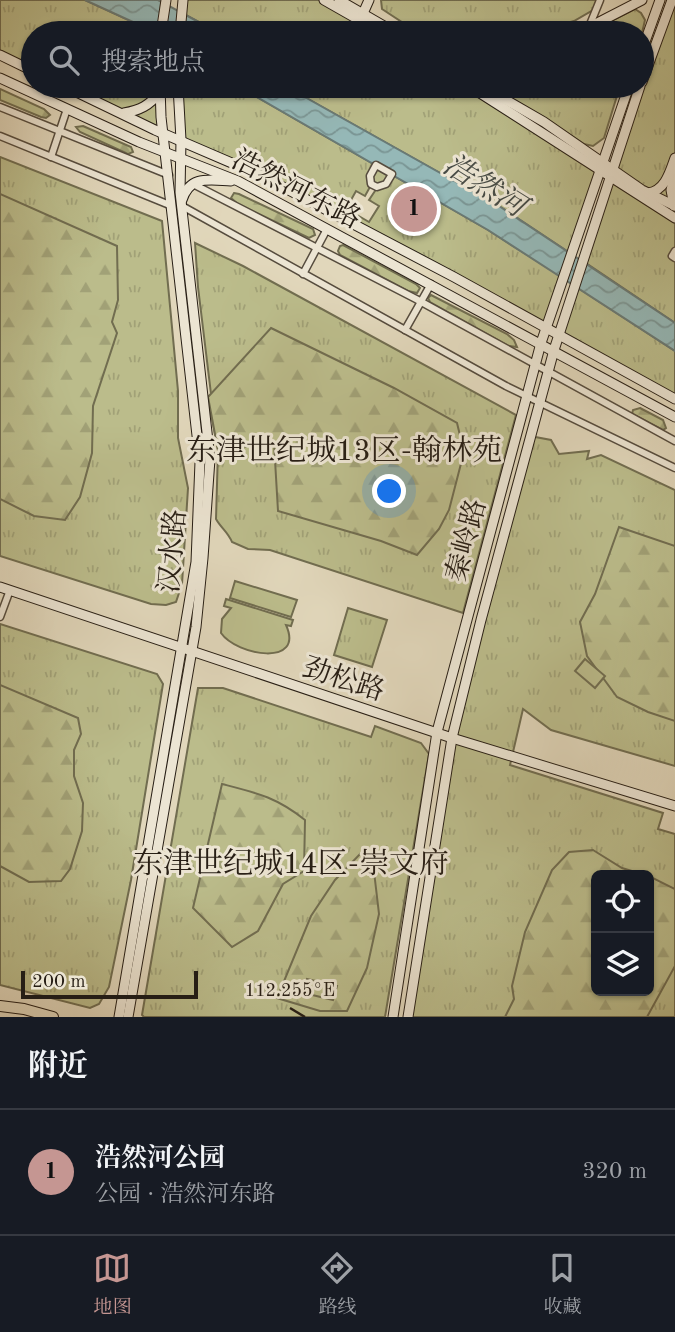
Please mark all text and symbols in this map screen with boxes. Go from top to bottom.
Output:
search box [21,21,654,98]
icon: search [45,41,83,79]
text: 搜索地点 [101,50,205,76]
street label: 浩然河东路 [227,144,366,235]
water label: 浩然河 [438,148,536,226]
pin: 1 [391,183,437,235]
district label: 东津世纪城13区-翰林苑 [186,434,502,467]
your location [372,474,406,508]
street label: 秦岭路 [441,496,492,585]
street label: 汉水路 [153,508,192,594]
street label: 劲松路 [299,652,388,707]
district label: 东津世纪城14区-崇文府 [133,847,449,880]
map controls [591,870,654,996]
button: locate [591,870,654,933]
button: layers [591,933,654,996]
scale bar [21,968,198,1000]
text: 200 m [32,973,85,992]
text: 112.255°E [245,982,335,1000]
text: 附近 [28,1052,88,1082]
text: 浩然河公园 [95,1146,225,1172]
text: 1 [44,1160,58,1183]
text: 320 m [582,1160,647,1183]
text: 公园 · 浩然河东路 [95,1183,275,1206]
tab: 地图 [93,1249,132,1320]
tab: 路线 [318,1249,357,1320]
tab: 收藏 [543,1249,582,1320]

